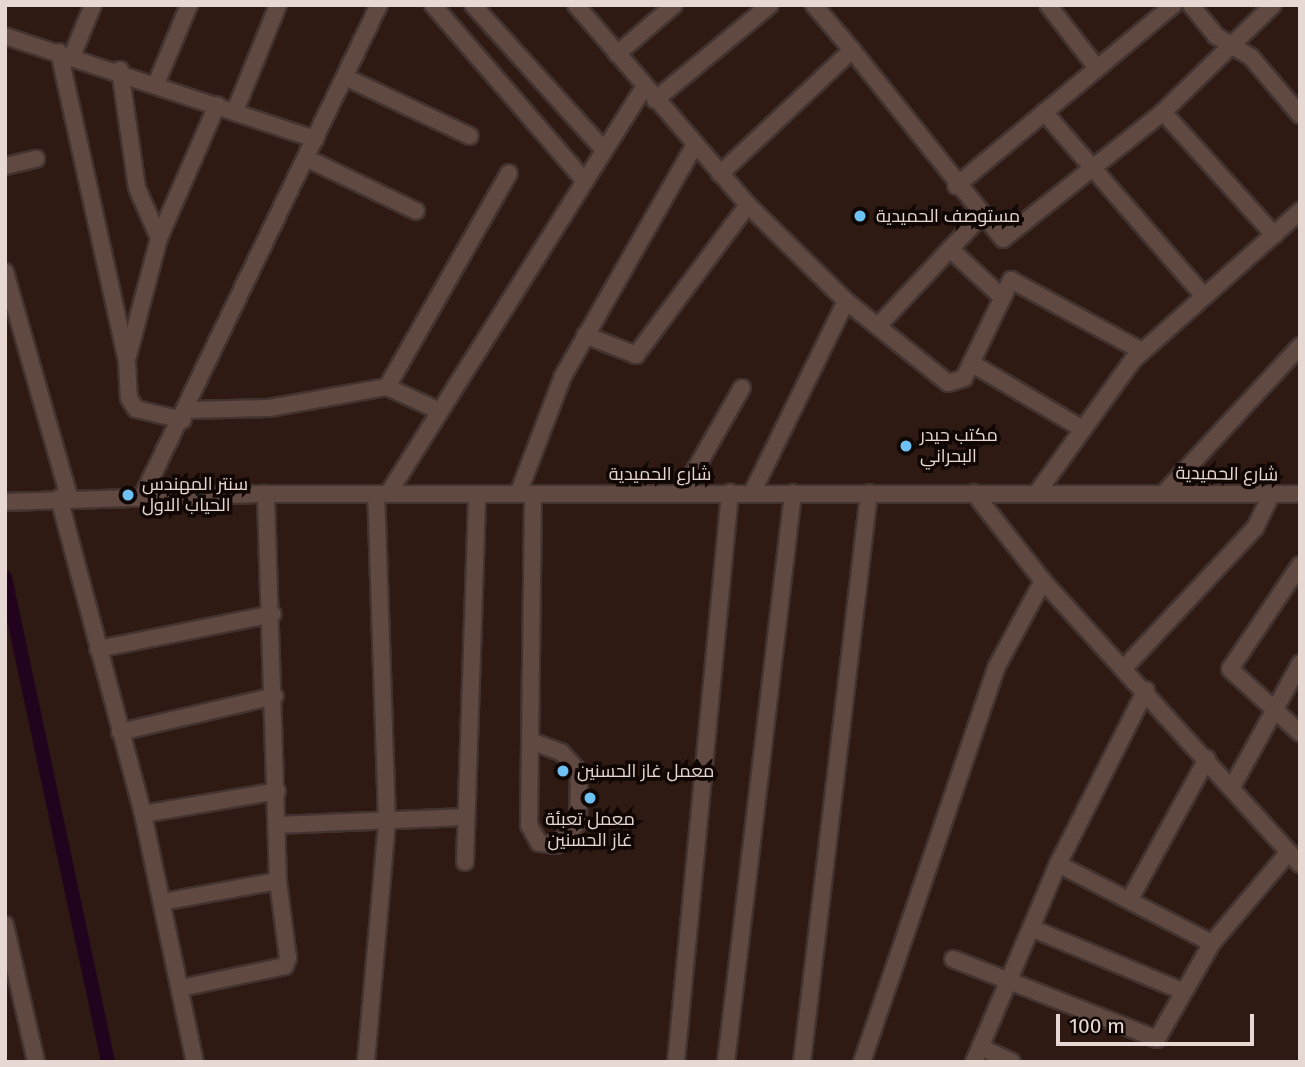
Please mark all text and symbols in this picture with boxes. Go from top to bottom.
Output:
place label: مستوصف الحميدية [876,205,1020,227]
marker: مستوصف الحميدية [850,206,870,226]
place label: مكتب حيدر البحراني [920,425,998,467]
marker: مكتب حيدر البحراني [898,438,914,454]
street label: شارع الحميدية [1176,462,1278,486]
street label: شارع الحميدية [609,463,711,485]
place label: سنتر المهندس الحياب الاول [142,474,248,516]
marker: سنتر المهندس الحياب الاول [120,487,136,503]
place label: معمل غاز الحسنين [577,760,714,782]
marker: معمل غاز الحسنين [555,763,571,779]
marker: معمل تعبئة غاز الحسنين [582,790,598,806]
place label: معمل تعبئة غاز الحسنين [545,809,635,852]
scale bar [1060,1000,1258,1044]
text: 100 m [1069,1013,1125,1039]

